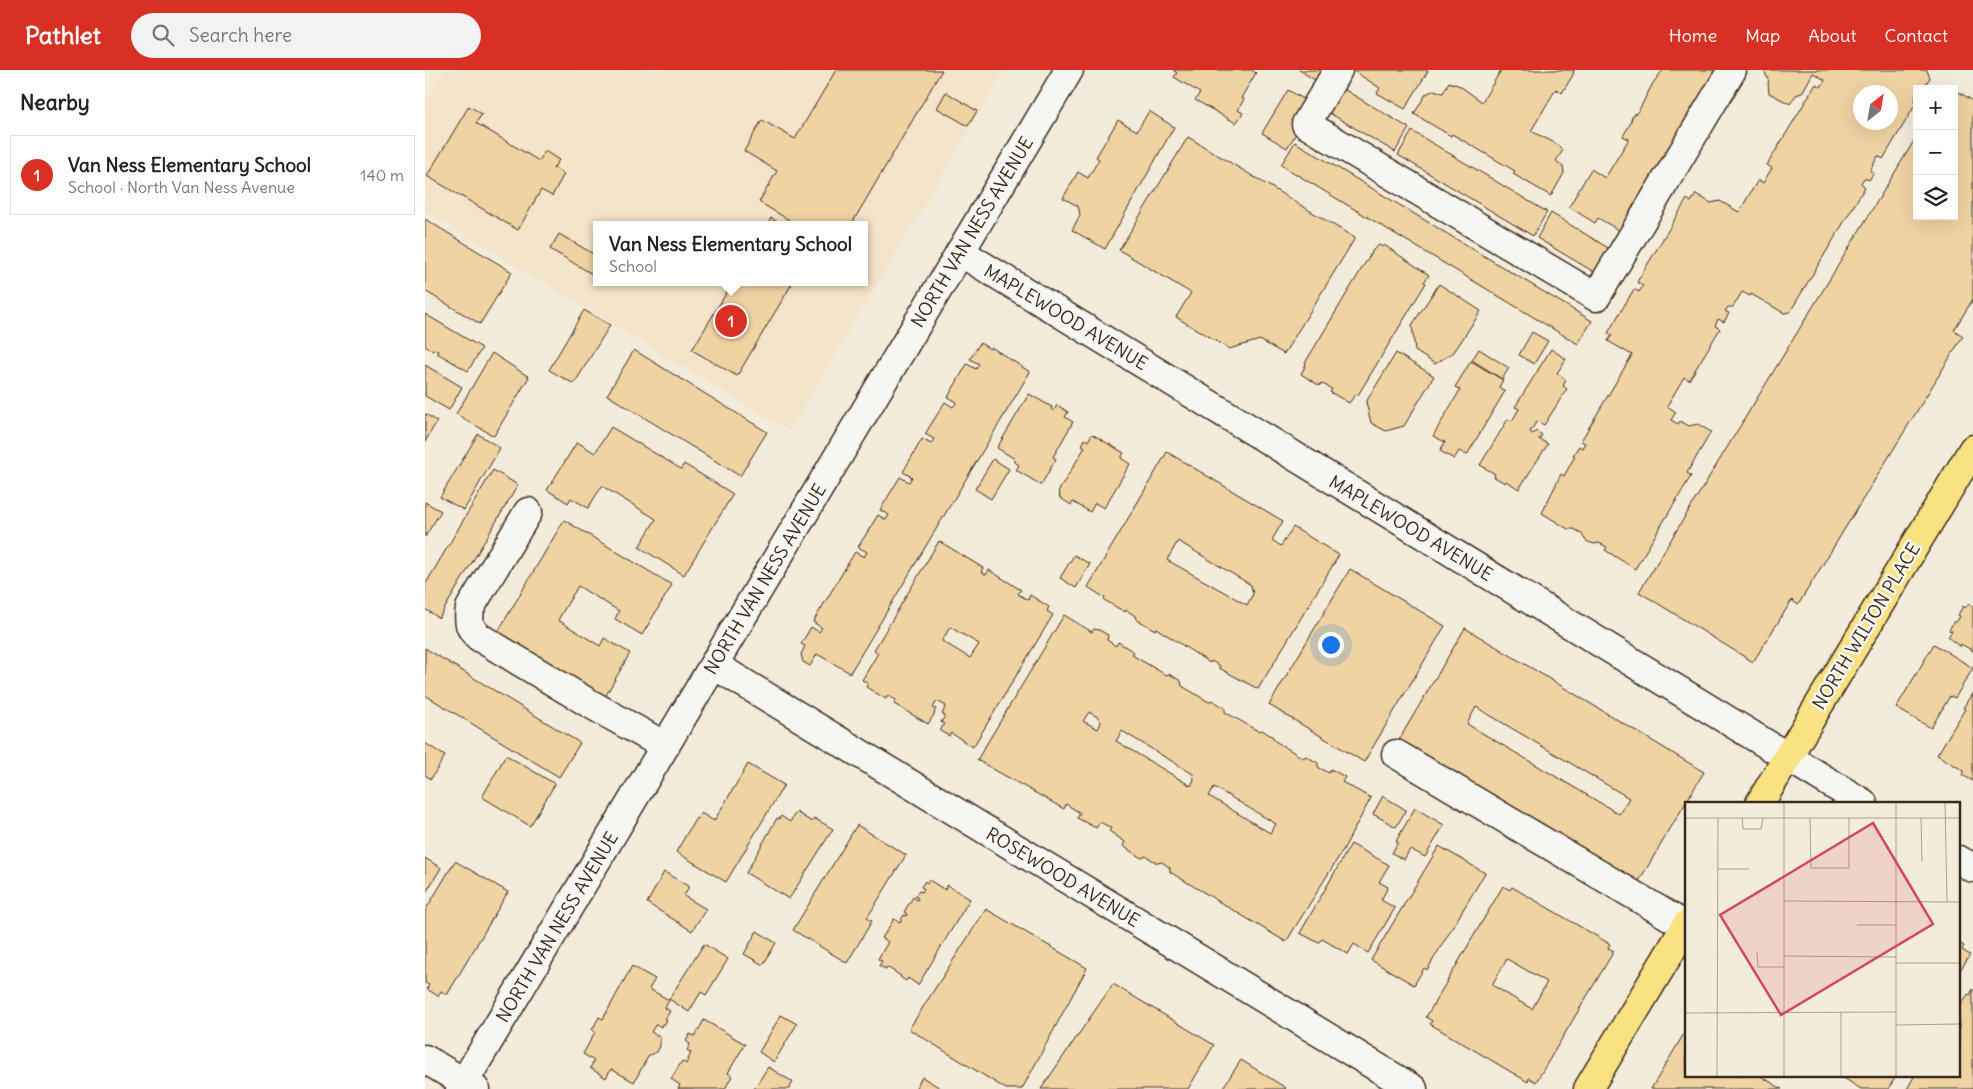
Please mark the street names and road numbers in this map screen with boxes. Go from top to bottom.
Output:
street label: NORTH VAN NESS AVENUE [906,132,1038,332]
street label: MAPLEWOOD AVENUE [980,259,1152,375]
street label: MAPLEWOOD AVENUE [1325,470,1497,586]
street label: NORTH VAN NESS AVENUE [699,479,831,679]
street label: NORTH WILTON PLACE [1807,539,1925,713]
street label: ROSEWOOD AVENUE [982,822,1144,932]
street label: NORTH VAN NESS AVENUE [491,827,623,1027]

